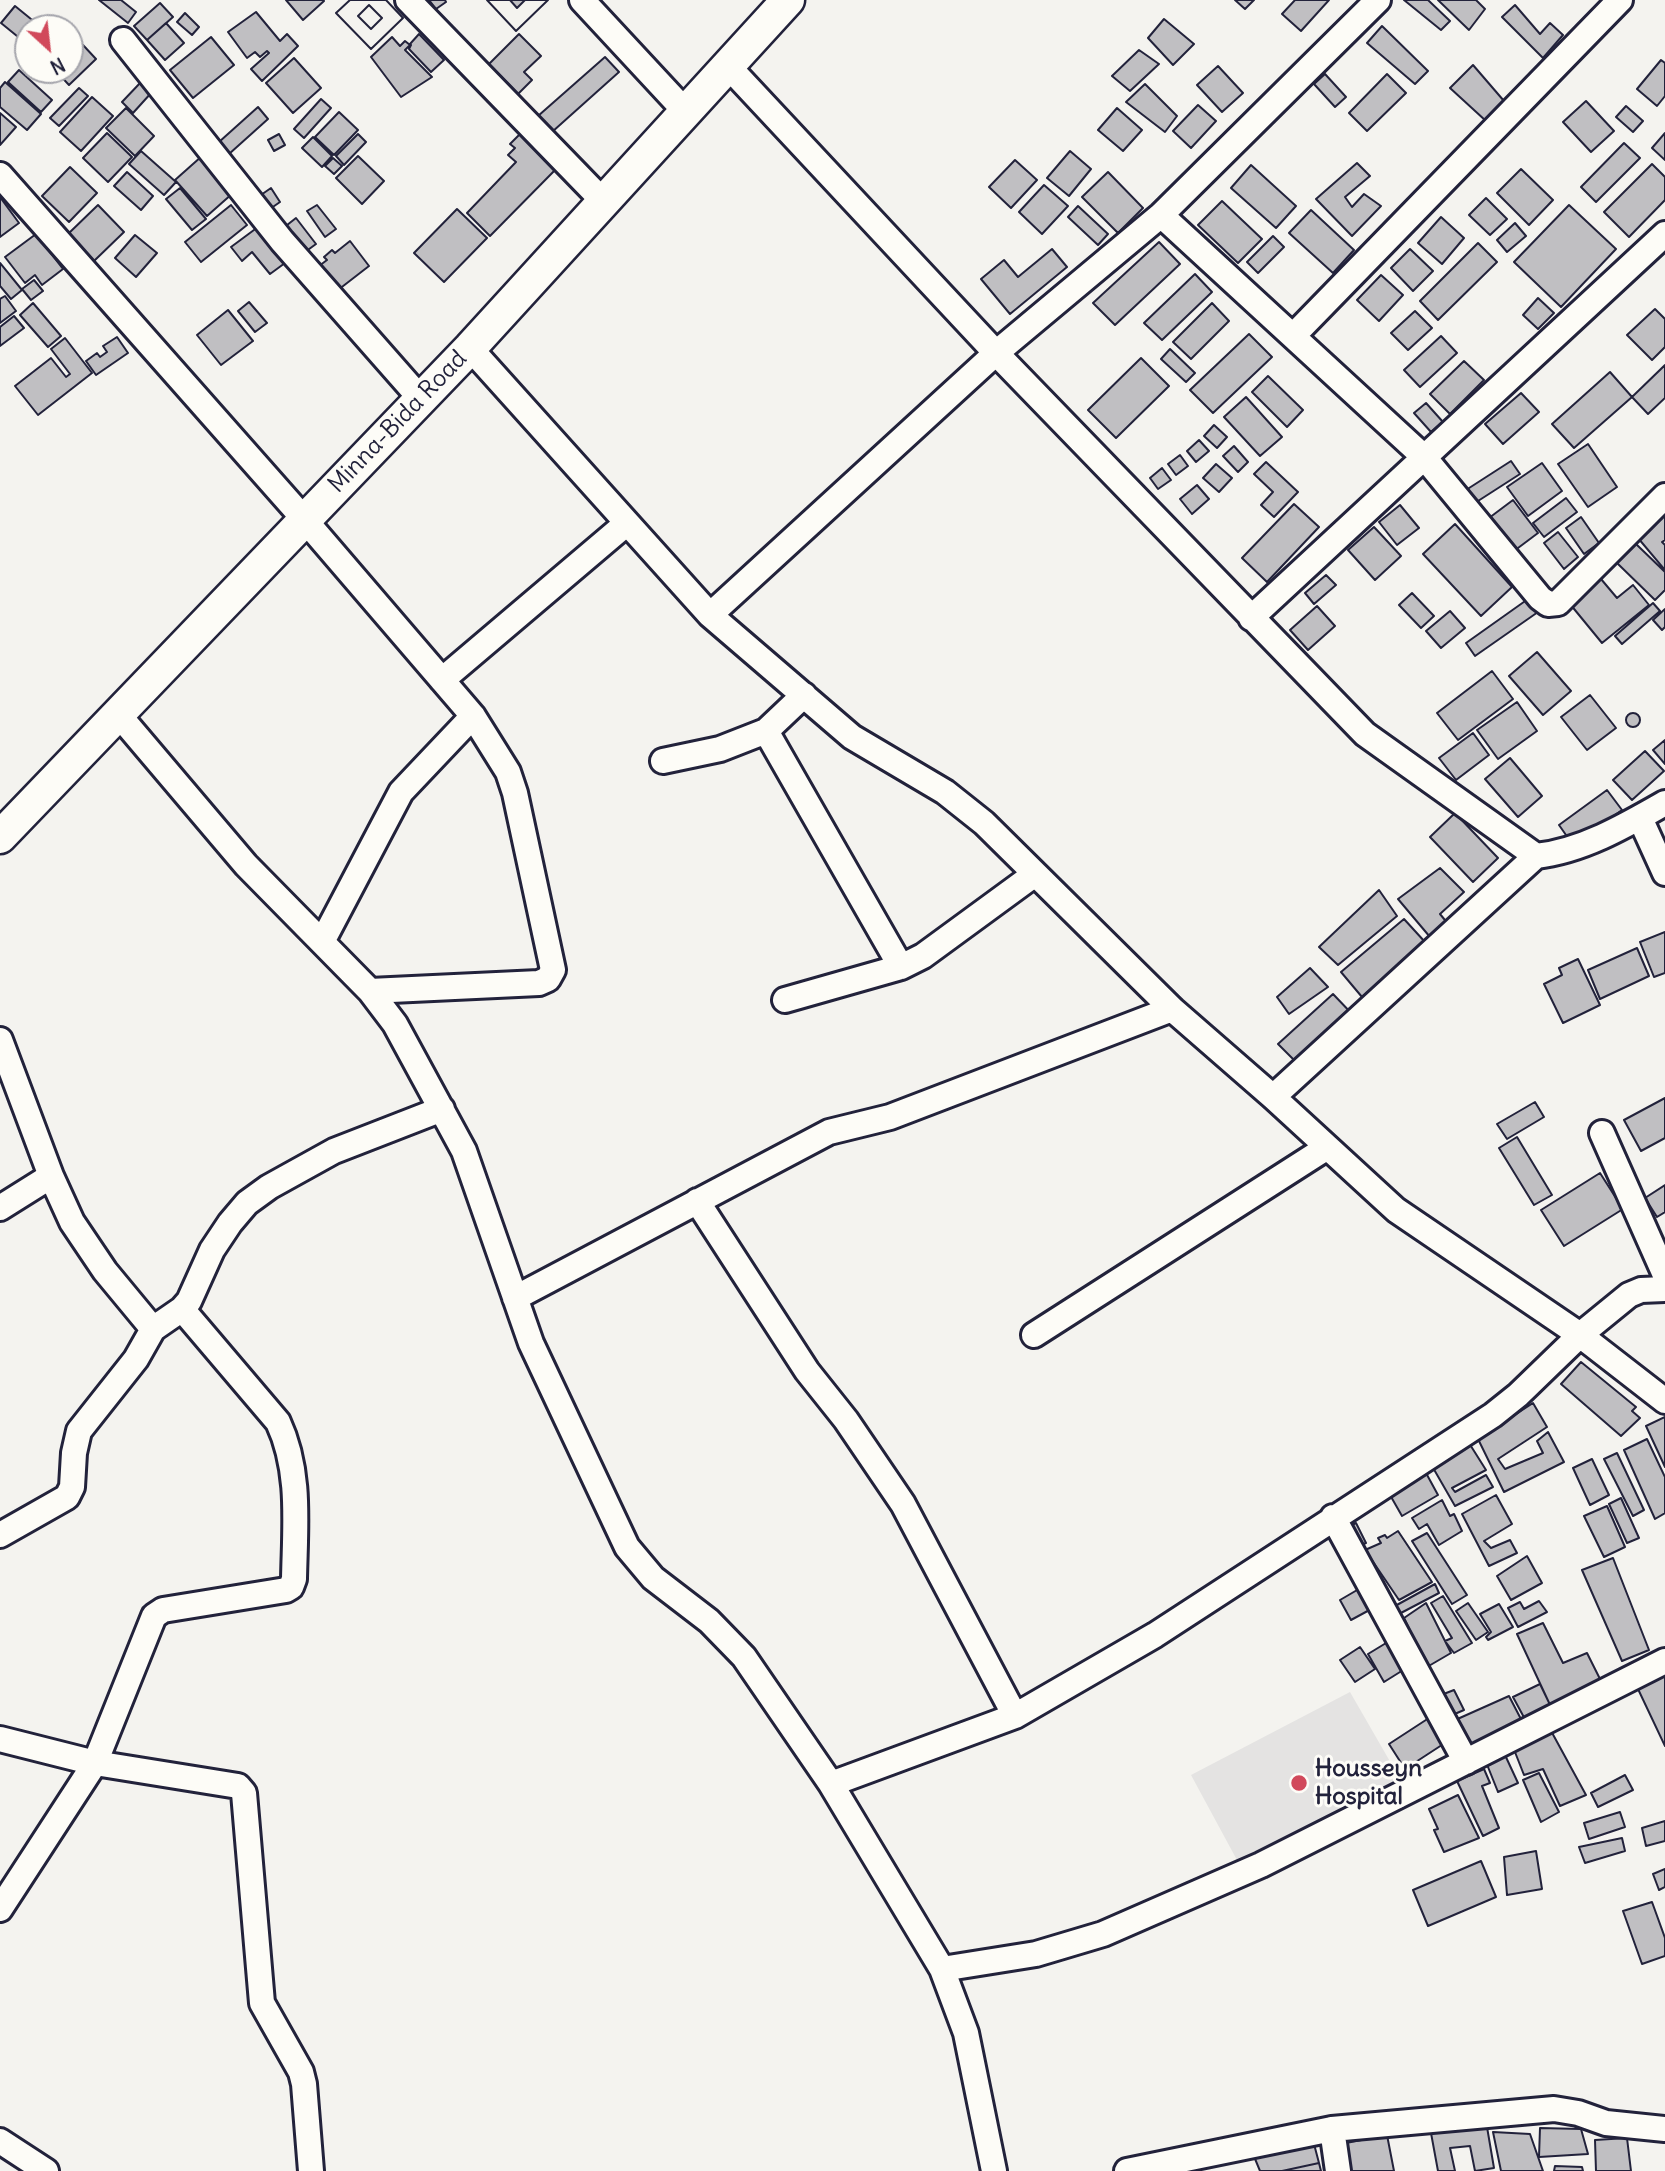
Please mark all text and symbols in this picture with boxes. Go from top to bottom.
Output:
north arrow [14,14,84,84]
text: N [46,52,69,80]
street label: Minna-Bida Road [323,345,473,499]
place label: Housseyn Hospital [1315,1755,1422,1811]
marker: Housseyn Hospital [1289,1773,1309,1793]

